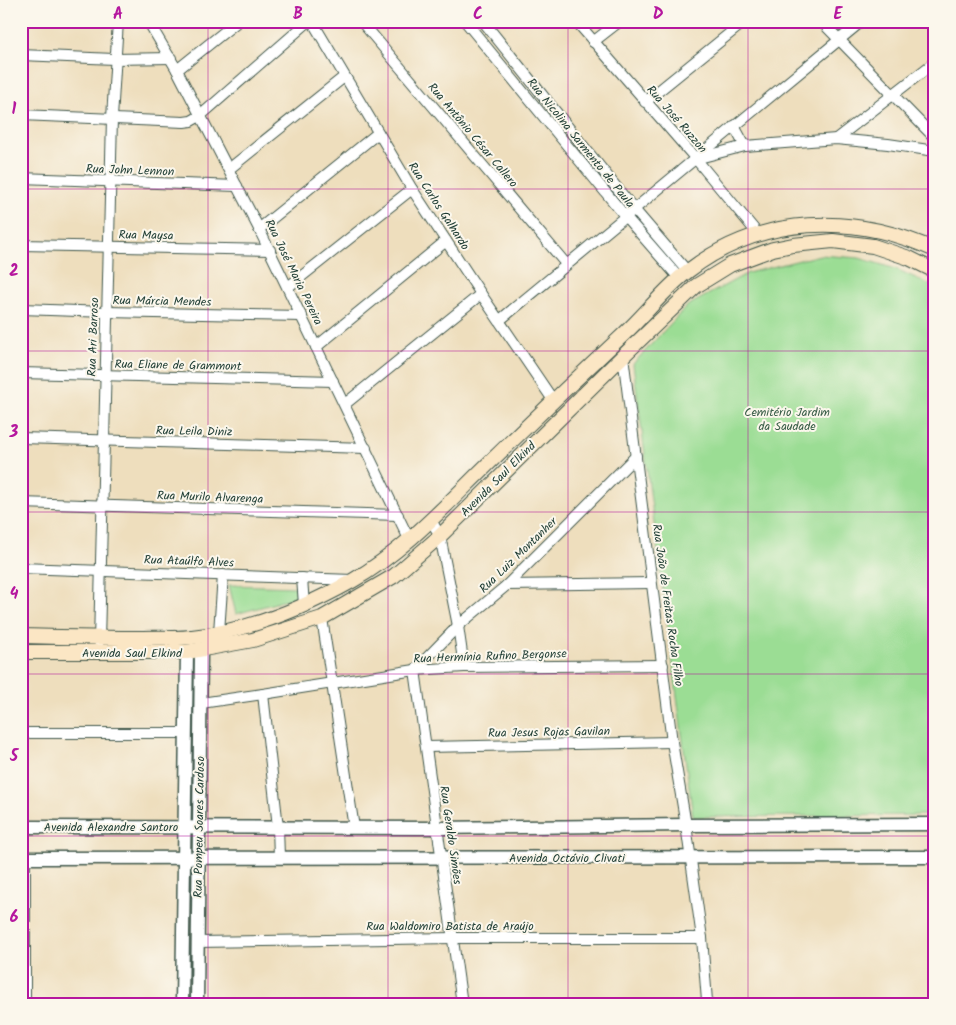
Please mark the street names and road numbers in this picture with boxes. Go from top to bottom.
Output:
street label: Rua Nicolina Sarmento de Paula [522,74,639,213]
street label: Rua Antônio César Callero [423,79,522,192]
street label: Rua José Ruzzon [642,81,712,157]
street label: Rua Carlos Galhardo [403,158,474,254]
street label: Rua John Lennon [85,159,175,182]
street label: Rua José Maria Pereira [260,216,328,329]
street label: Rua Maysa [118,226,174,245]
street label: Rua Márcia Mendes [112,291,212,312]
street label: Rua Ari Barroso [83,297,104,377]
street label: Rua Eliane de Grammont [114,355,242,376]
street label: Rua Leila Diniz [156,421,232,442]
street label: Avenida Saul Elkind [456,437,541,521]
street label: Rua Murilo Alvarenga [156,486,264,509]
street label: Rua Luiz Montanher [475,512,562,598]
street label: Rua João de Freitas Rocha Filho [647,523,688,687]
street label: Rua Ataúlfo Alves [144,550,234,573]
street label: Avenida Saul Elkind [82,644,183,663]
street label: Rua Hermínia Rufino Bergonse [413,644,568,669]
street label: Rua Jesus Rojas Gavilan [488,722,610,743]
street label: Rua Pompeu Soares Cardoso [189,756,210,898]
street label: Rua Geraldo Simões [434,785,467,886]
street label: Avenida Alexandre Santoro [44,818,178,837]
street label: Avenida Octávio Clivati [509,849,626,868]
street label: Rua Waldomiro Batista de Araújo [366,917,534,936]

